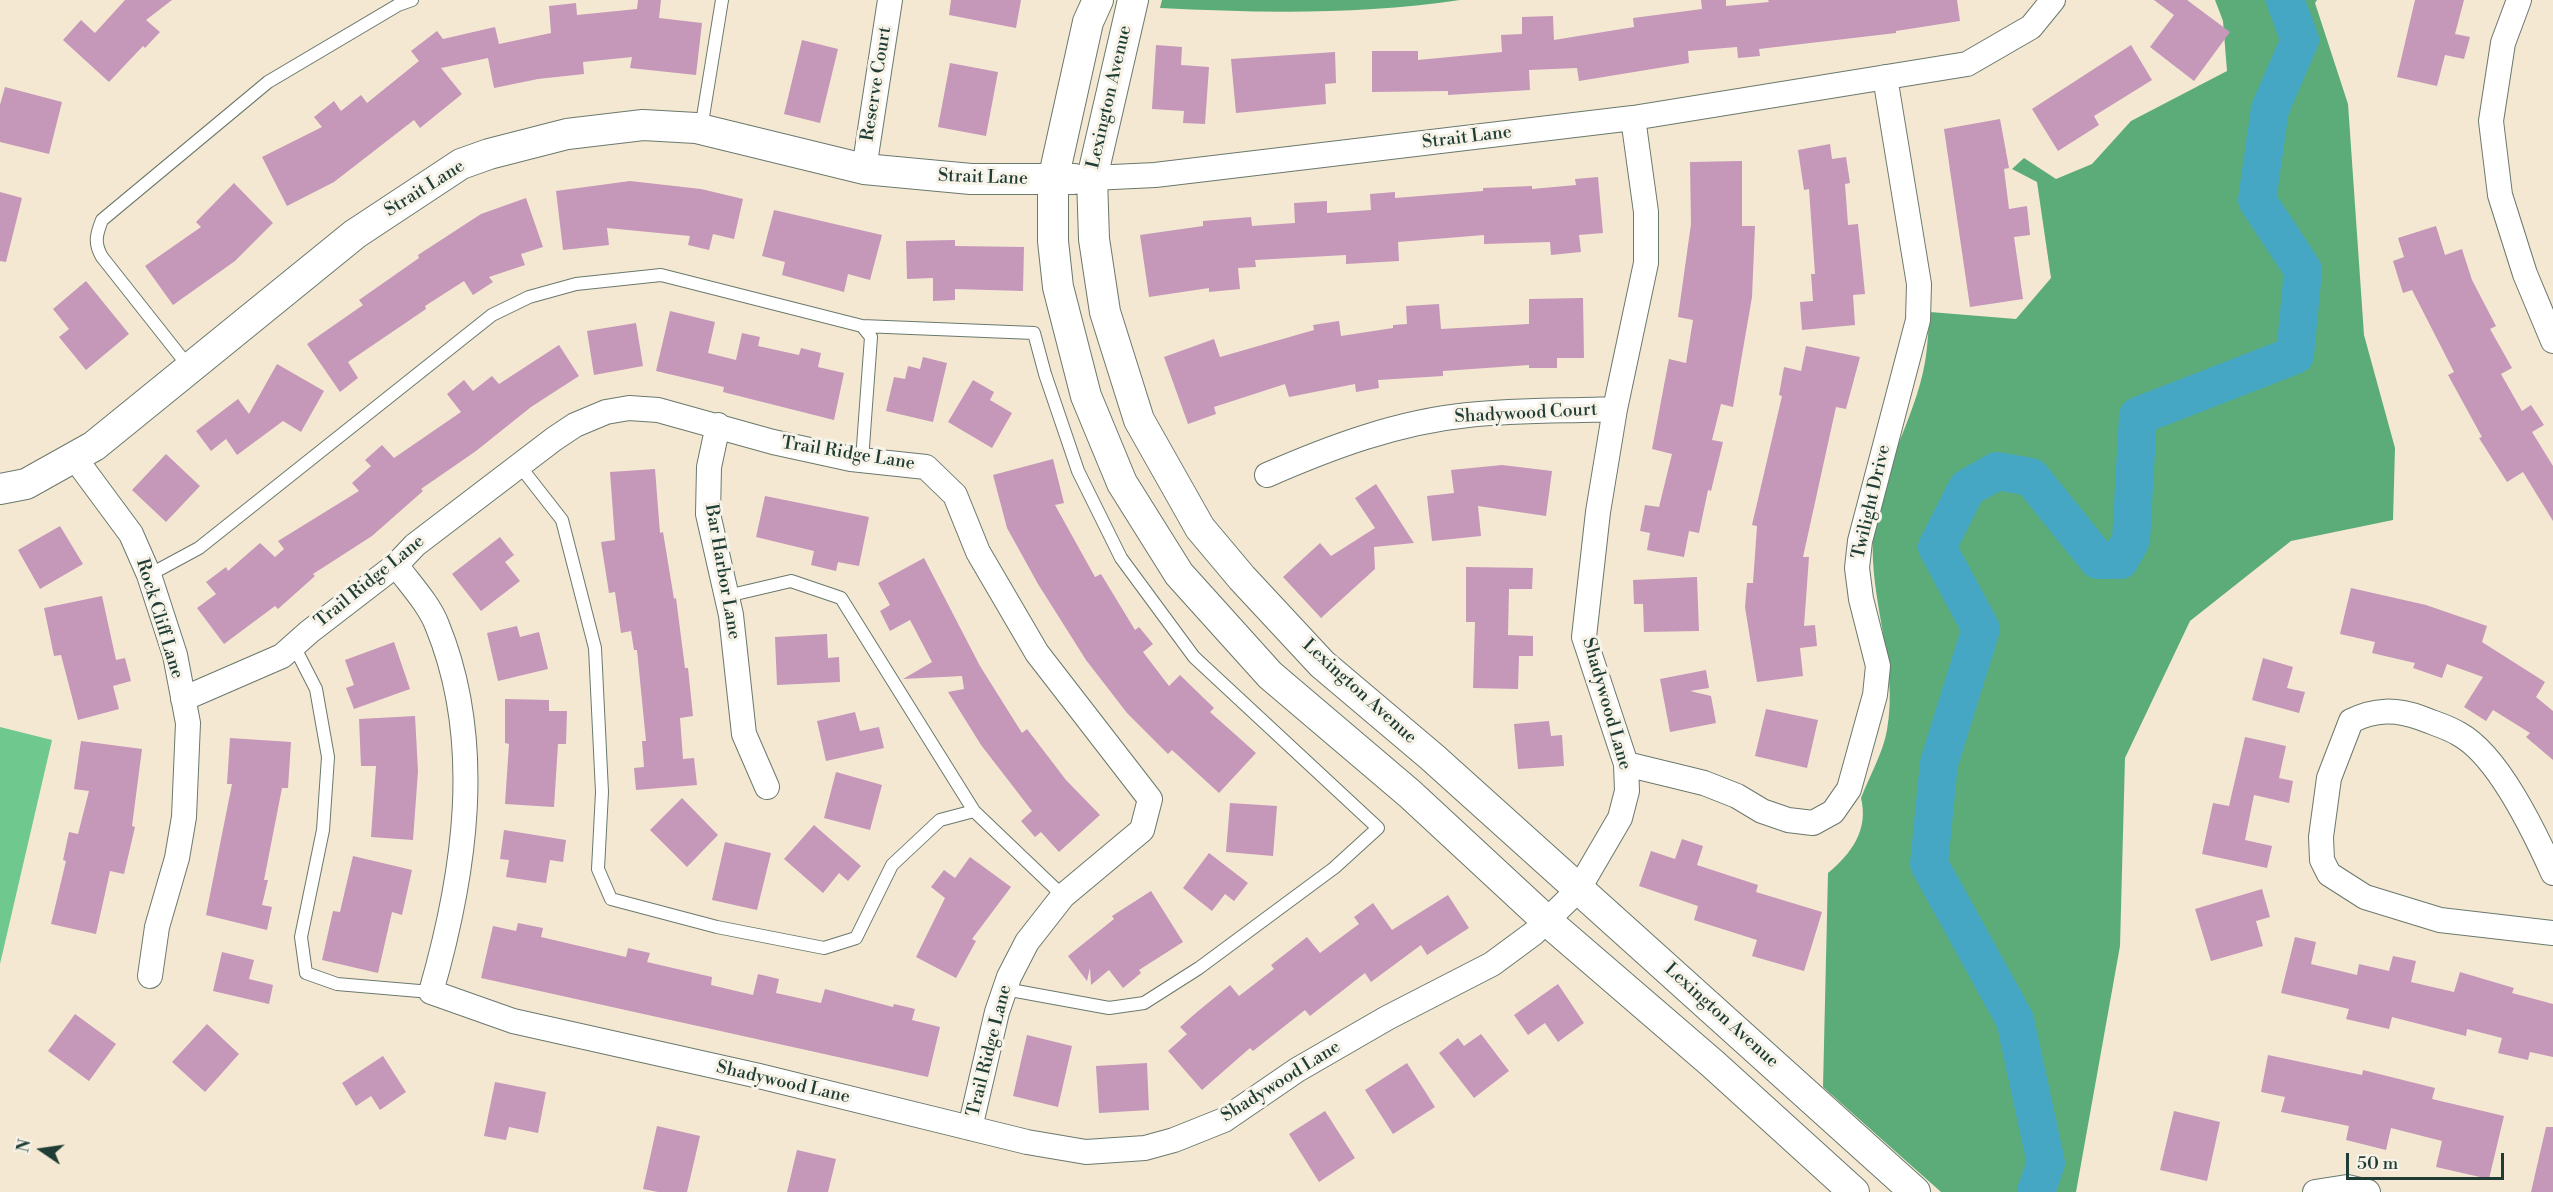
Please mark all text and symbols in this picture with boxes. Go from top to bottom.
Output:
street label: Lexington Avenue [1083,23,1137,171]
street label: Reserve Court [857,25,897,143]
street label: Strait Lane [1421,122,1513,154]
street label: Strait Lane [381,156,469,222]
street label: Strait Lane [938,166,1028,190]
street label: Shadywood Court [1454,399,1598,429]
street label: Trail Ridge Lane [780,433,916,475]
street label: Twilight Drive [1848,443,1896,561]
street label: Bar Harbor Lane [699,503,745,641]
street label: Trail Ridge Lane [311,531,429,633]
street label: Rock Cliff Lane [130,556,188,682]
street label: Lexington Avenue [1297,635,1421,749]
street label: Shadywood Lane [1577,635,1635,773]
street label: Lexington Avenue [1659,959,1783,1073]
street label: Trail Ridge Lane [963,983,1017,1119]
street label: Shadywood Lane [1217,1037,1345,1127]
street label: Shadywood Lane [714,1057,852,1109]
north arrow [12,1120,72,1180]
text: N [13,1138,36,1154]
scale bar [2349,1141,2506,1179]
text: 50 m [2357,1152,2398,1175]

